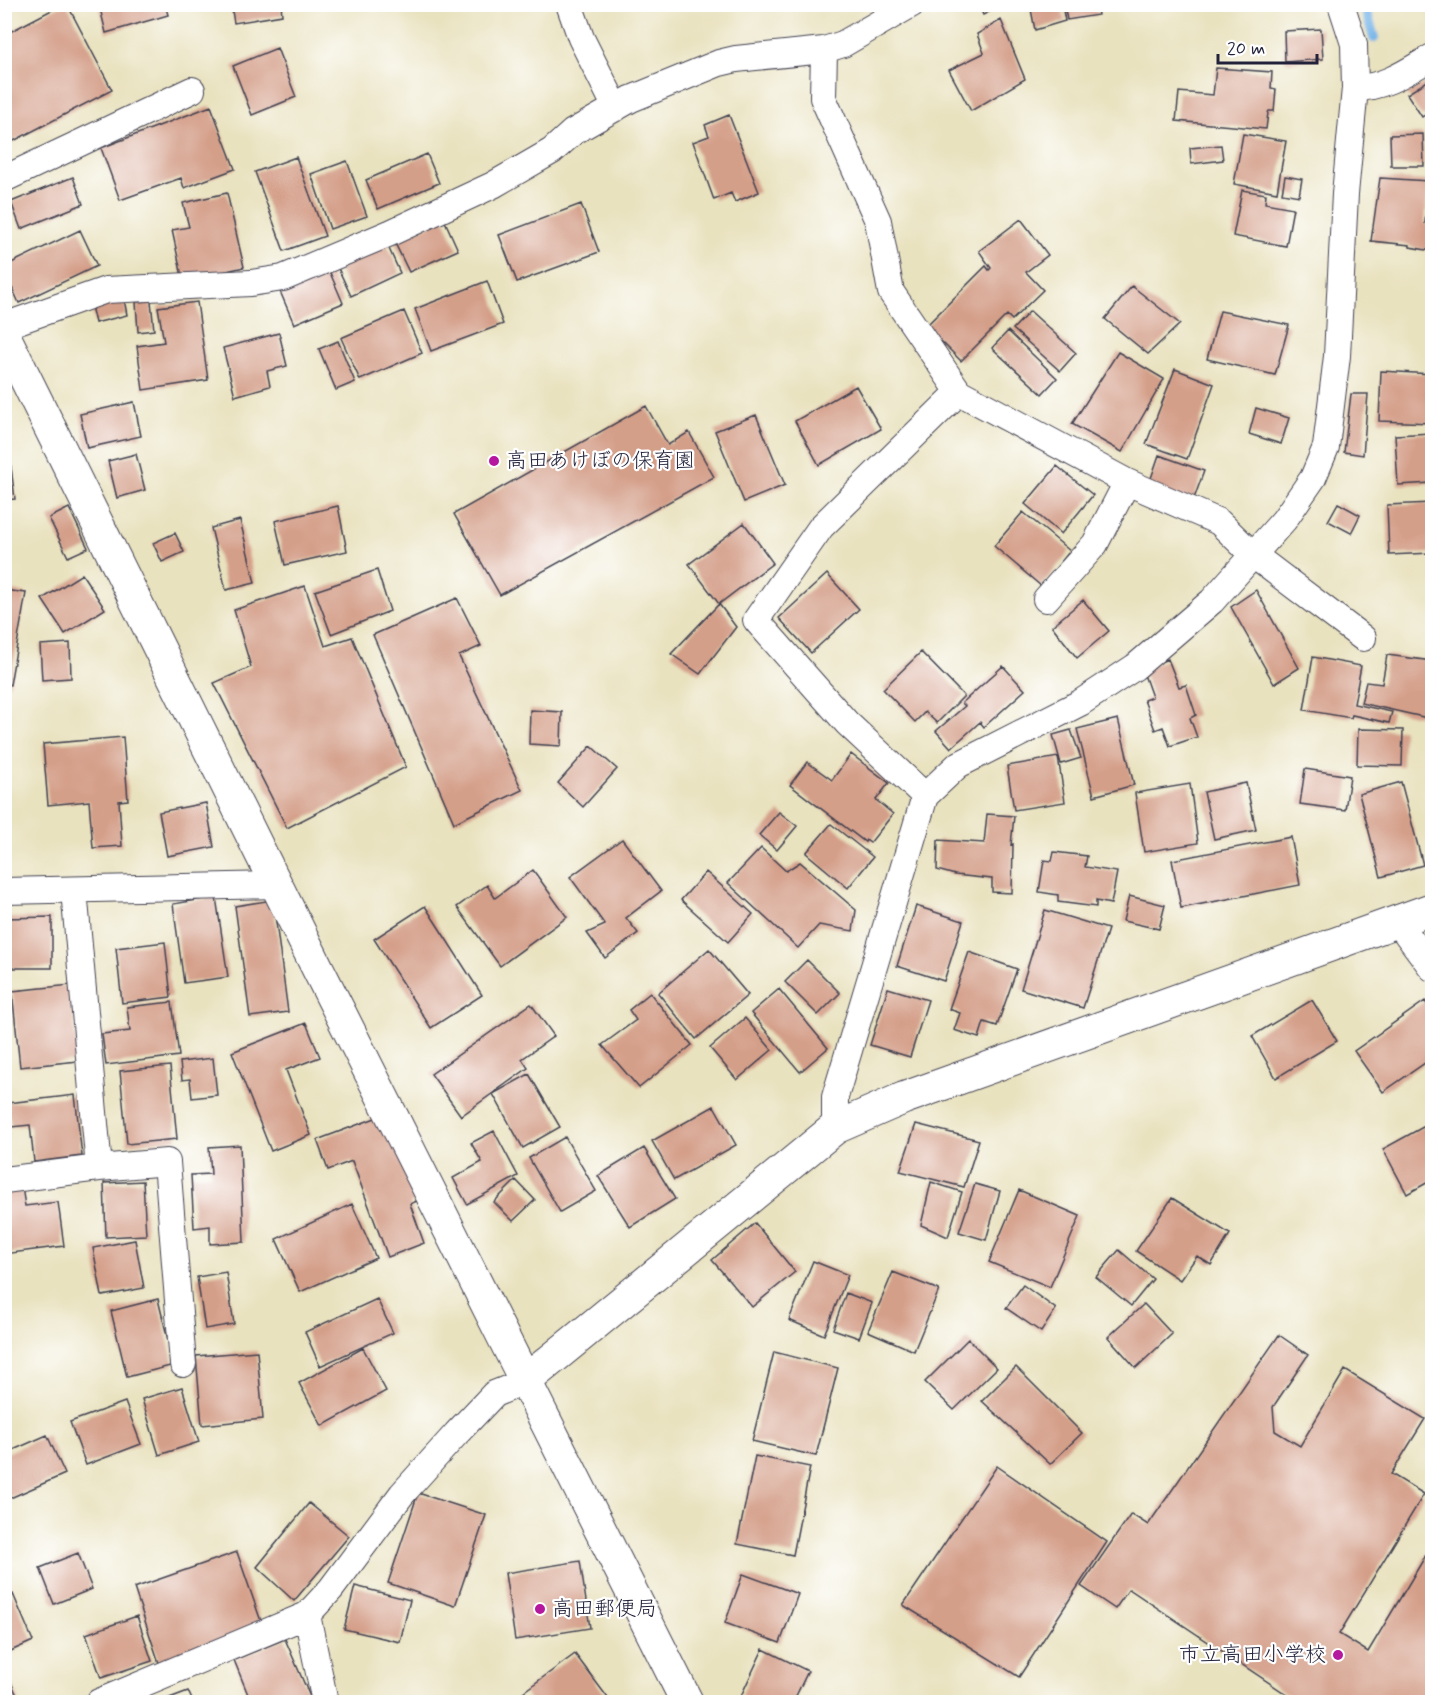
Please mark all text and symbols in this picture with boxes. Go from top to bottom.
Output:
scale bar [1218,27,1317,65]
text: 20 m [1227,37,1265,61]
place label: 高田あけぼの保育園 [506,447,695,475]
marker: 高田あけぼの保育園 [487,454,501,468]
place label: 高田郵便局 [552,1595,657,1623]
marker: 高田郵便局 [533,1602,547,1616]
place label: 市立高田小学校 [1179,1641,1326,1669]
marker: 市立高田小学校 [1331,1648,1345,1662]

